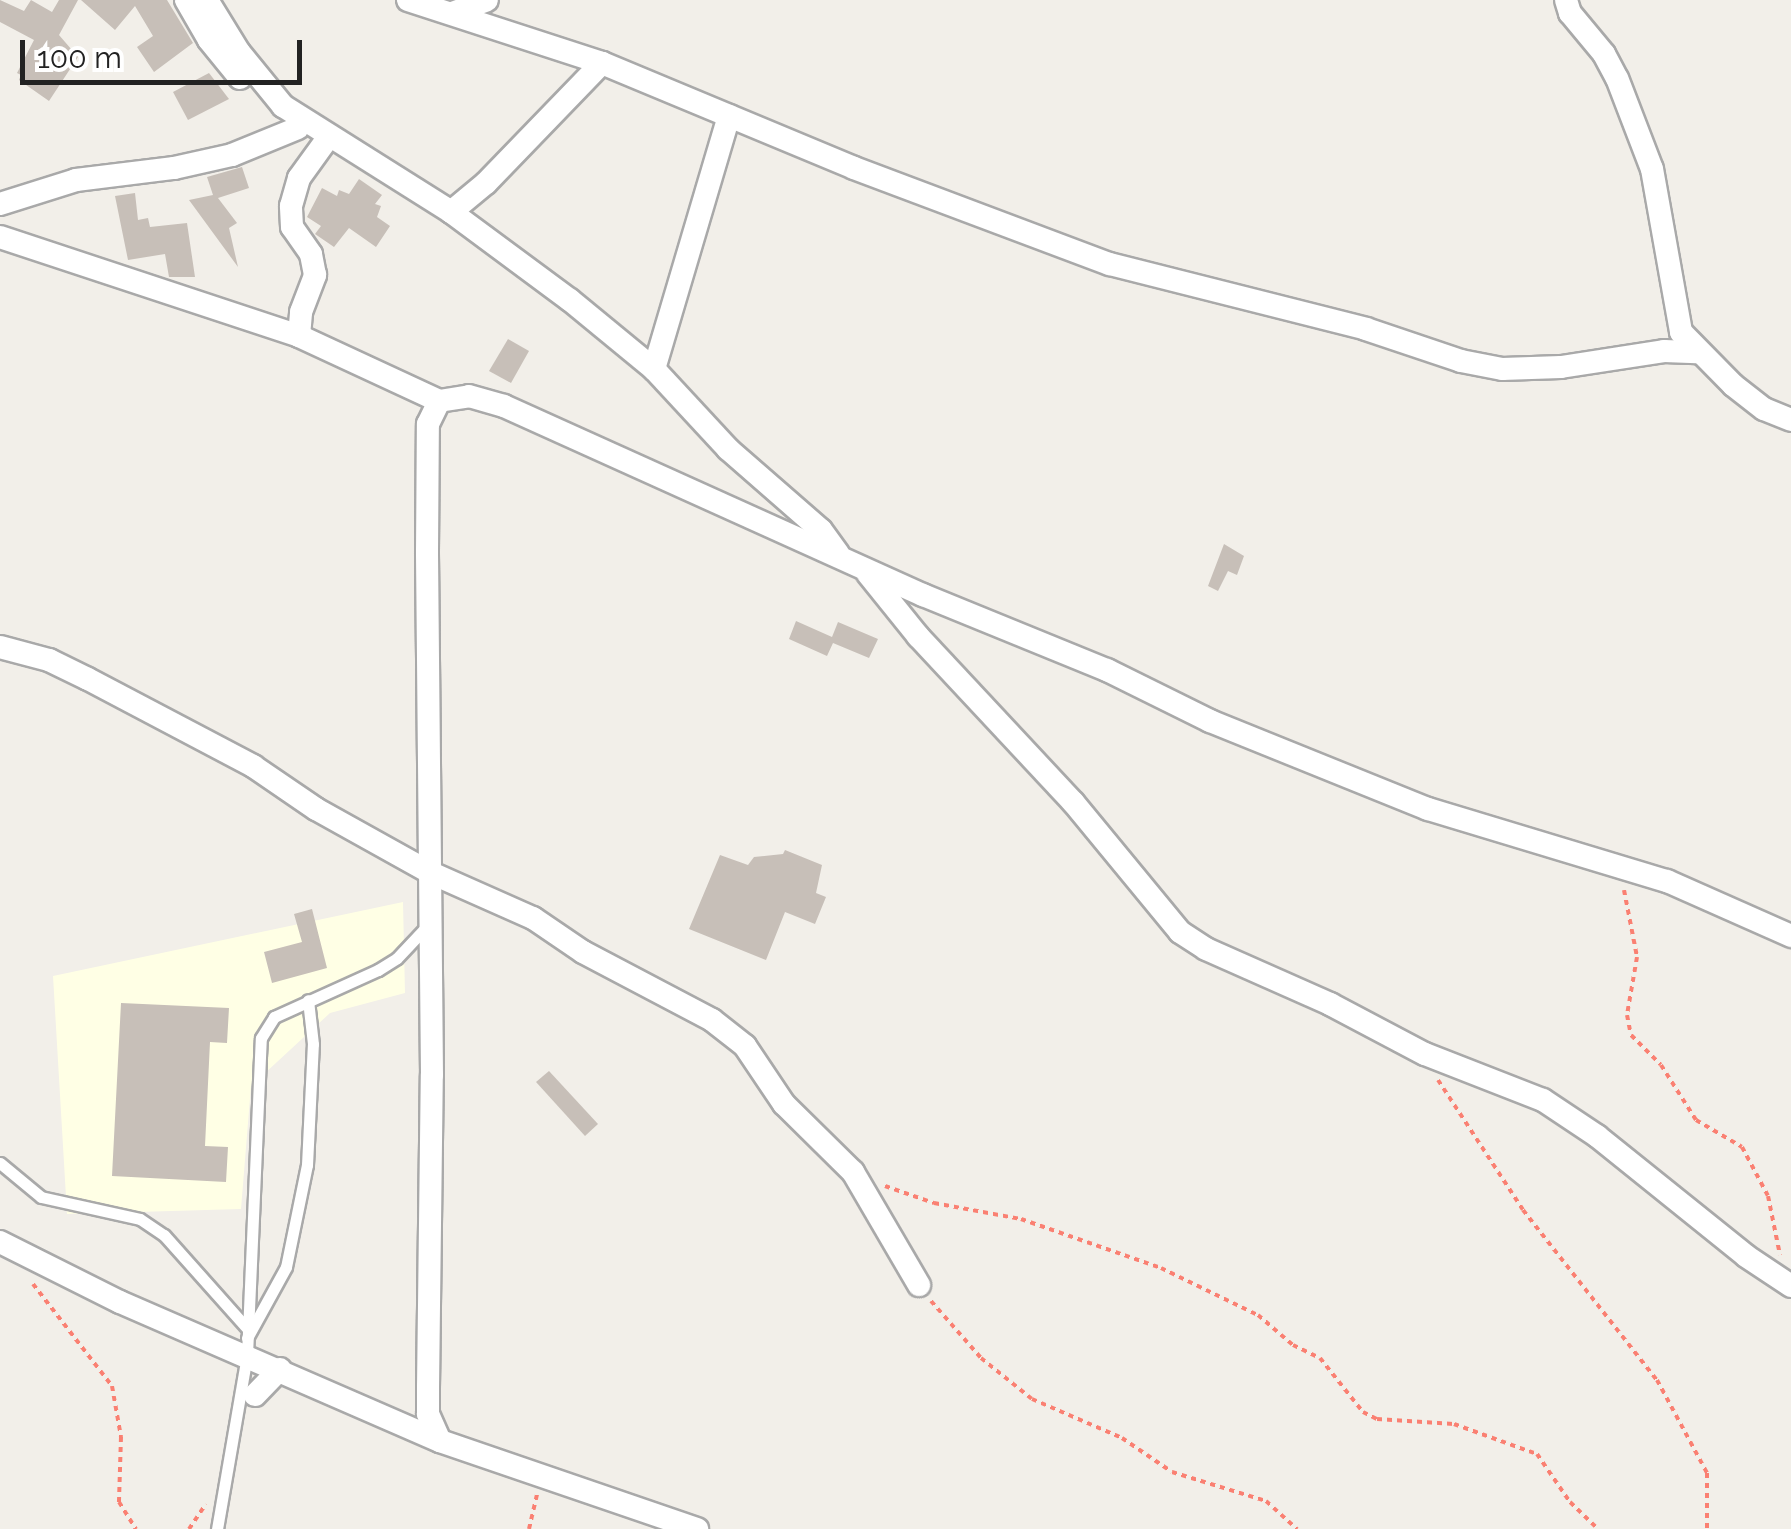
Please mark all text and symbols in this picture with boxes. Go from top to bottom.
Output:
scale bar [25,20,308,82]
text: 100 m [37,40,122,75]

